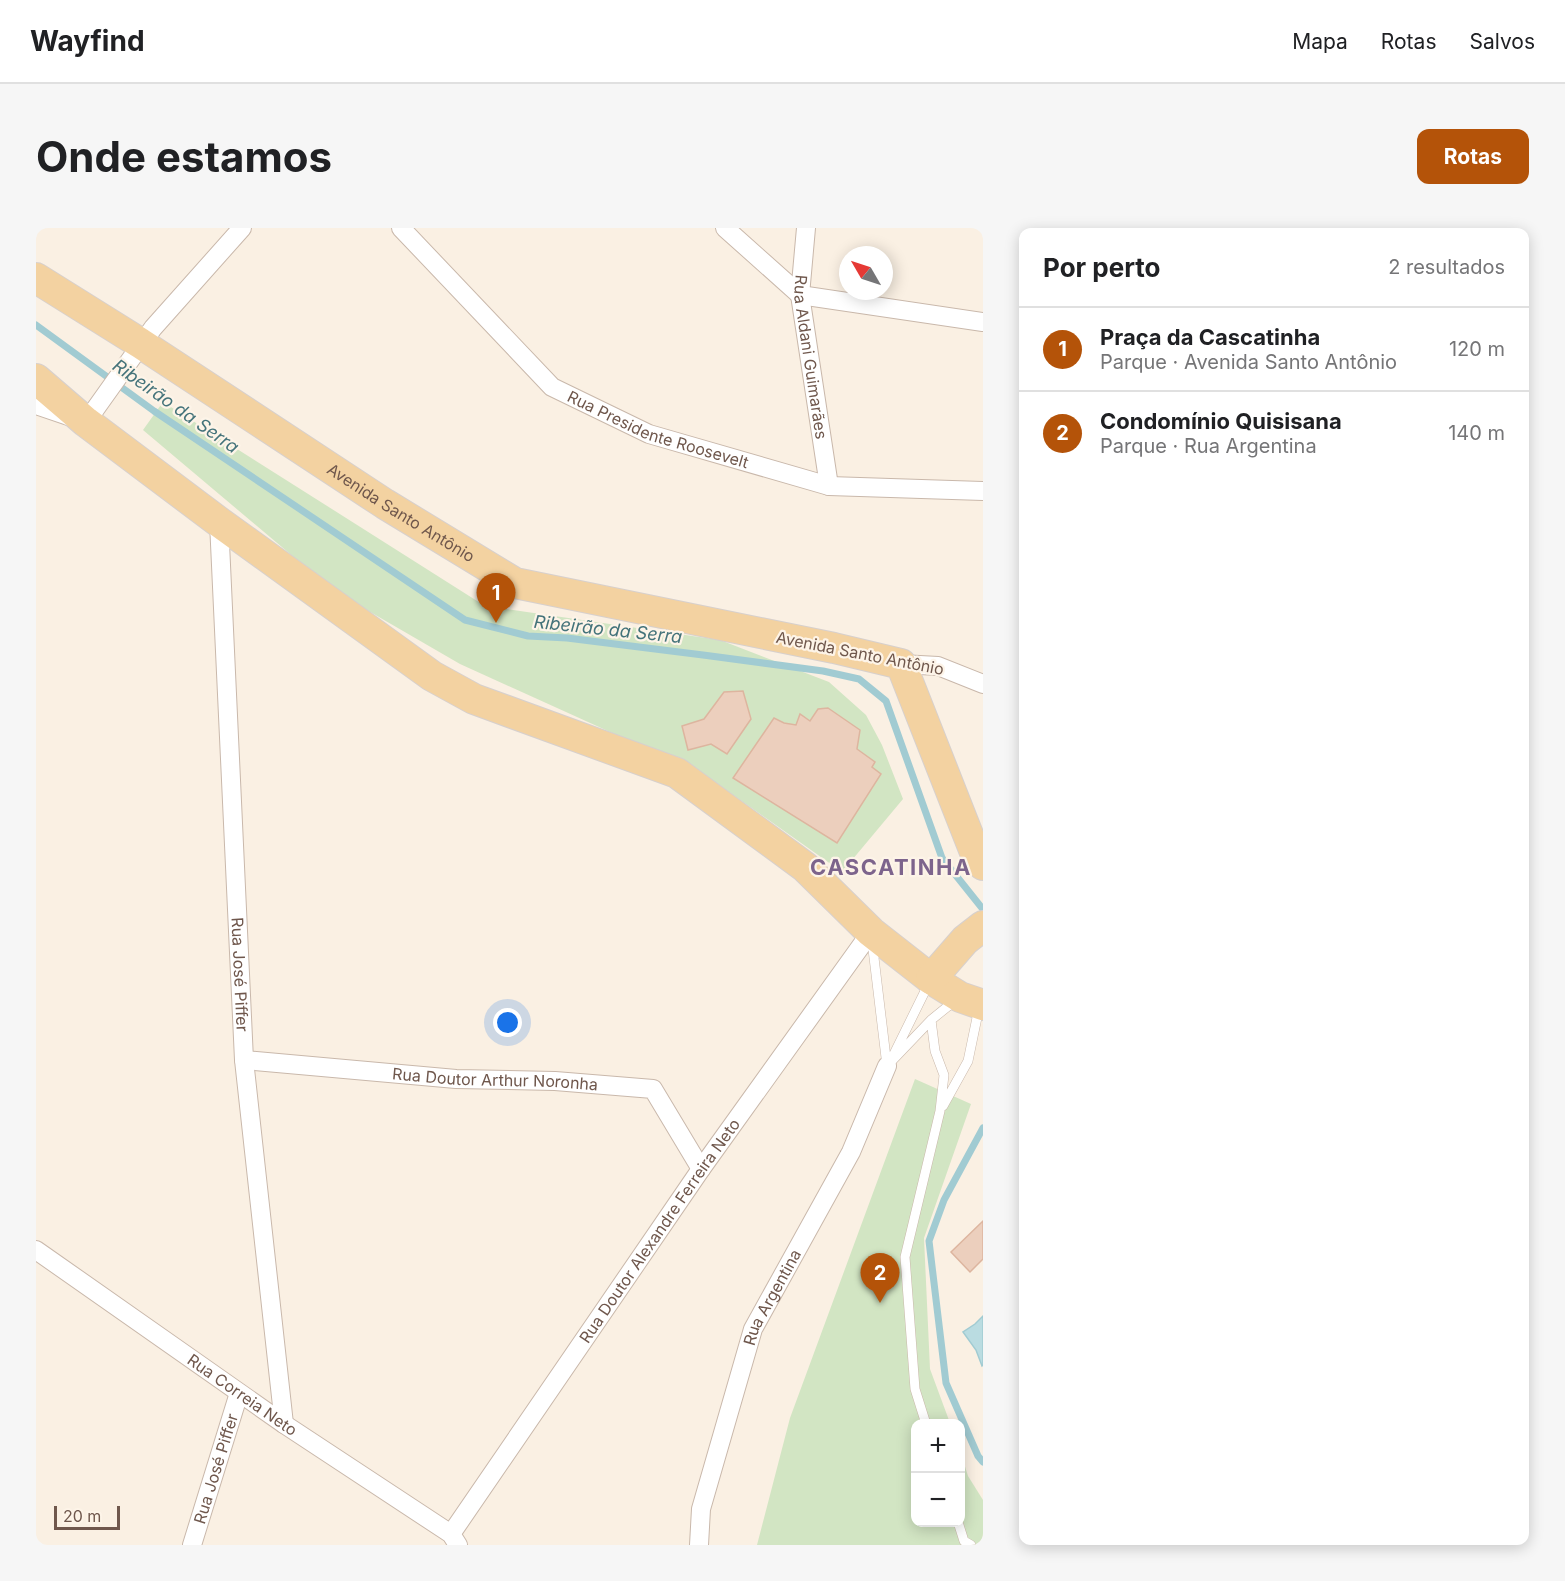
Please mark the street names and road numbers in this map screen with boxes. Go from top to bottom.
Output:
street label: Rua Aldani Guimarães [790,274,832,441]
street label: Rua Presidente Roosevelt [564,386,751,472]
street label: Avenida Santo Antônio [323,459,479,566]
street label: Avenida Santo Antônio [774,627,946,679]
street label: Rua José Piffer [227,917,253,1032]
street label: Rua Doutor Arthur Noronha [392,1063,599,1094]
street label: Rua Doutor Alexandre Ferreira Neto [575,1115,744,1347]
street label: Rua Argentina [739,1246,805,1348]
street label: Rua Correia Neto [184,1349,301,1440]
street label: Rua José Piffer [189,1411,242,1526]

